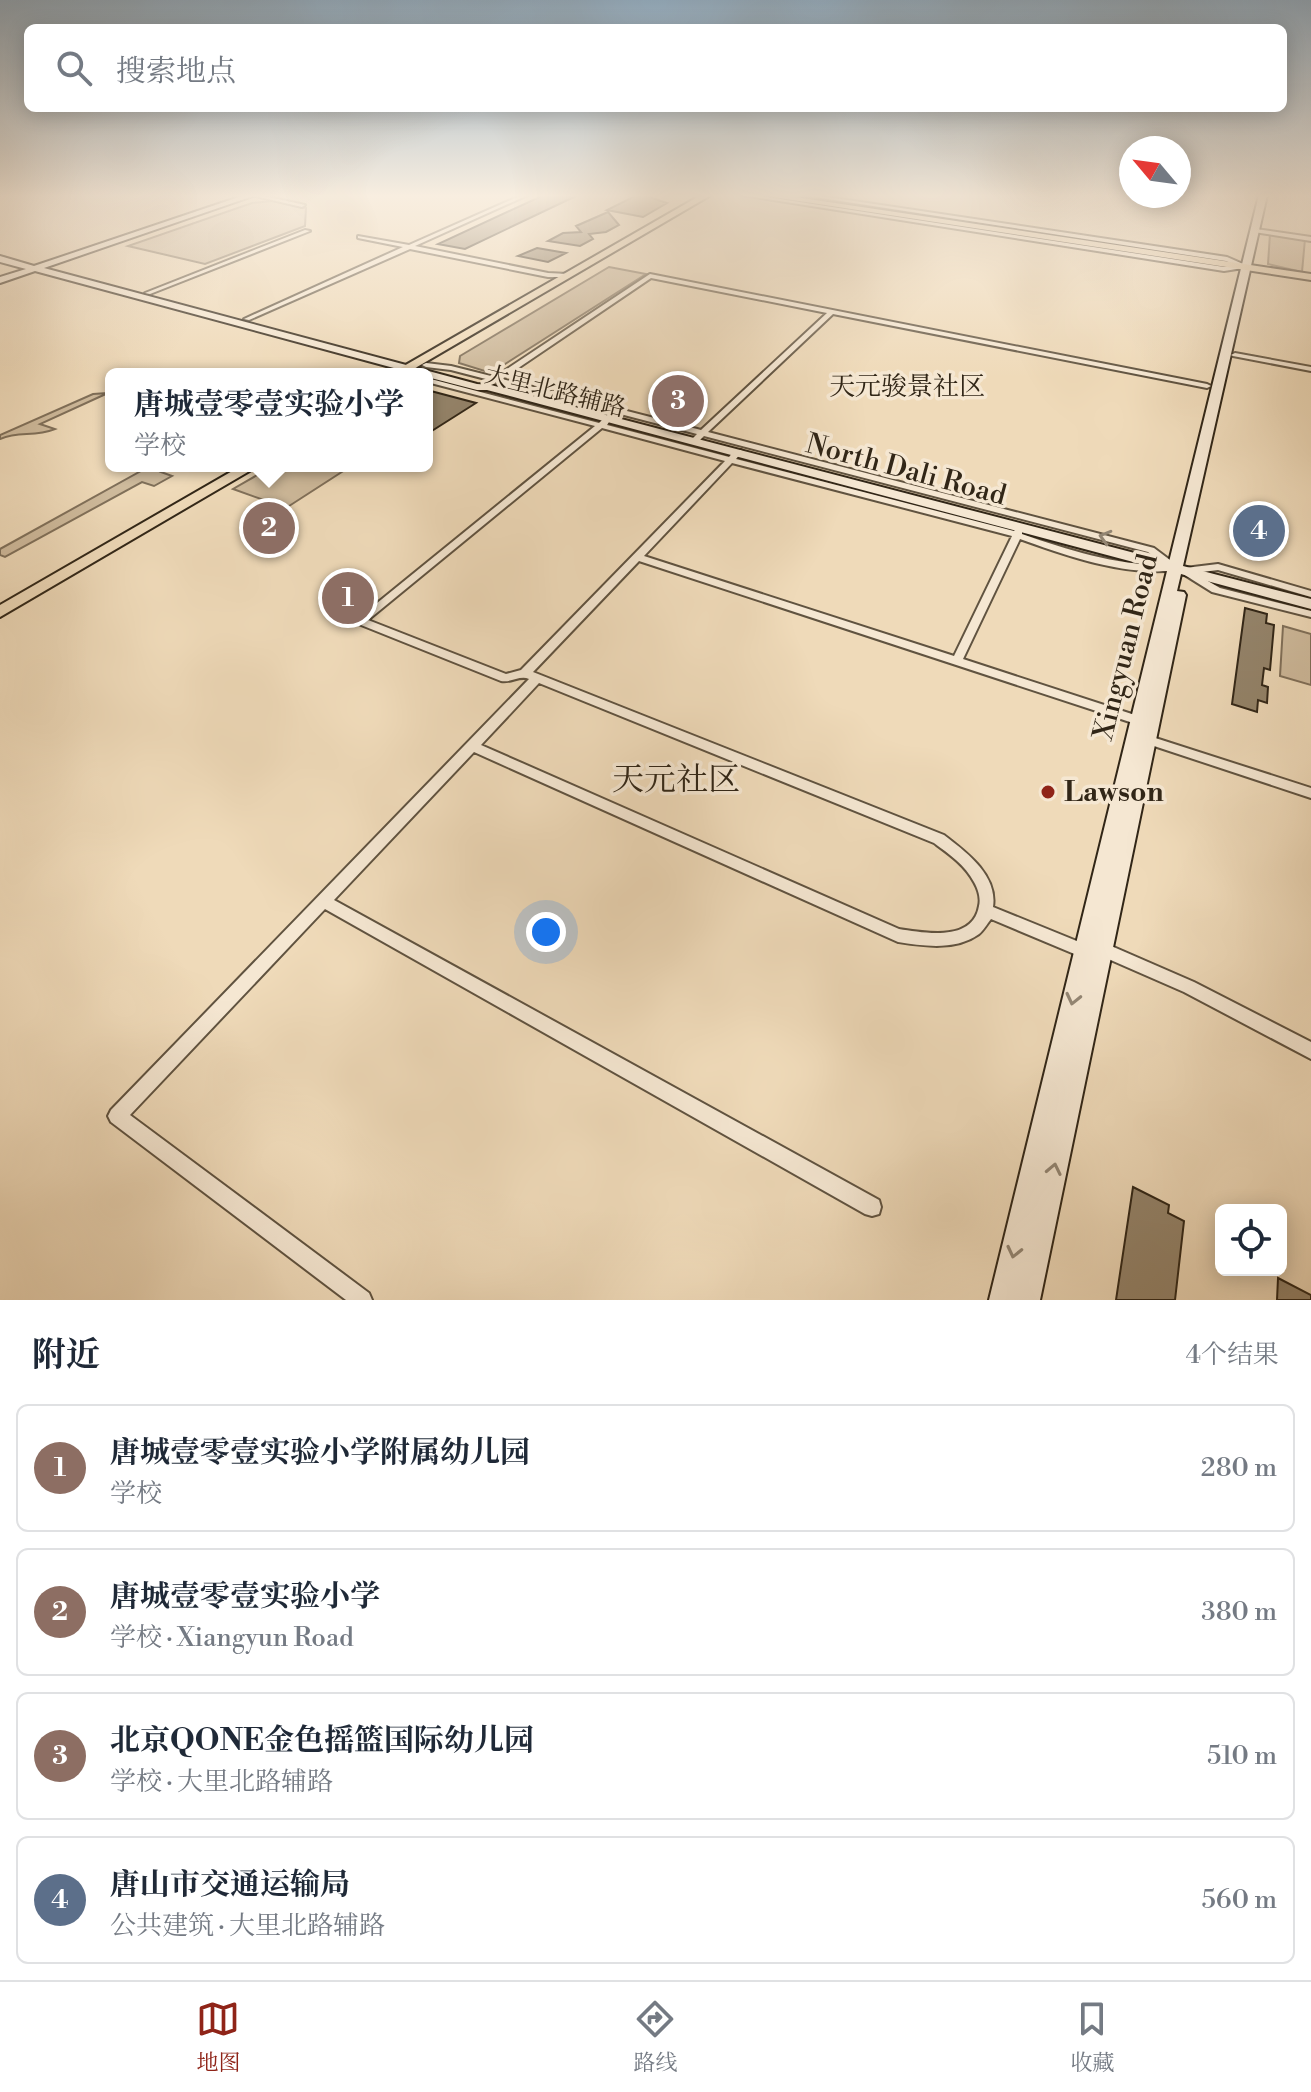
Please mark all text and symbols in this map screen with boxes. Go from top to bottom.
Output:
search box [24,24,1287,112]
icon: search [52,46,96,90]
text: 搜索地点 [116,53,236,91]
north arrow [1119,136,1191,208]
street label: 大里北路辅路 [482,360,628,424]
popup [105,368,433,472]
pin: 3 [652,371,704,431]
district label: 天元骏景社区 [829,371,985,403]
text: 唐城壹零壹实验小学 [134,386,404,424]
street label: North Dali Road [802,426,1010,514]
text: 学校 [134,430,186,462]
pin: 2 [243,498,295,558]
pin: 4 [1233,501,1285,561]
one-way arrow [1098,530,1112,546]
street label: Xingyuan Road [1086,550,1166,745]
pin: 1 [322,568,374,628]
district label: 天元社区 [612,760,740,800]
place label: Lawson [1064,775,1164,810]
marker: Lawson [1039,783,1057,801]
your location [526,912,566,952]
one-way arrow [1065,991,1082,1005]
one-way arrow [1045,1163,1062,1176]
map controls [1215,1204,1287,1276]
button: locate [1215,1204,1287,1276]
one-way arrow [1007,1244,1024,1258]
text: 附近 [32,1335,100,1377]
text: 4个结果 [1186,1339,1279,1371]
text: 唐城壹零壹实验小学附属幼儿园 [110,1434,530,1472]
text: 1 [54,1452,66,1484]
text: 280 m [1201,1452,1277,1484]
text: 学校 [110,1478,162,1510]
text: 唐城壹零壹实验小学 [110,1578,380,1616]
text: 2 [52,1596,68,1628]
text: 380 m [1201,1596,1277,1628]
text: 学校 · Xiangyun Road [110,1622,354,1654]
text: 北京QONE金色摇篮国际幼儿园 [110,1722,534,1760]
text: 3 [52,1740,68,1772]
text: 510 m [1207,1740,1277,1772]
text: 学校 · 大里北路辅路 [110,1766,333,1798]
text: 唐山市交通运输局 [110,1866,350,1904]
text: 4 [51,1884,69,1916]
text: 560 m [1202,1884,1277,1916]
text: 公共建筑 · 大里北路辅路 [110,1910,385,1942]
tab: 地图 [196,1997,241,2077]
tab: 路线 [633,1997,678,2077]
tab: 收藏 [1070,1997,1115,2077]

